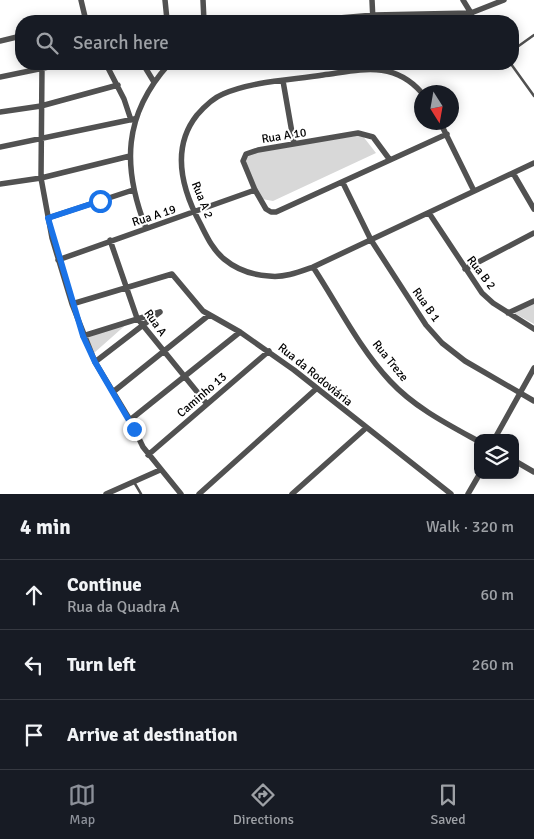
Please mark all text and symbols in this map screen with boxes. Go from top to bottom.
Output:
search box [15,15,519,70]
icon: search [33,29,61,57]
text: Search here [73,31,169,55]
north arrow [414,85,459,130]
street label: Rua A 10 [261,125,307,147]
street label: Rua A 2 [188,179,216,221]
route start [89,190,112,213]
street label: Rua A 19 [130,202,178,230]
street label: Rua B 2 [463,253,499,293]
street label: Rua B 1 [409,285,443,325]
street label: Rua A [140,307,170,340]
street label: Rua Treze [369,337,411,385]
street label: Rua da Rodoviária [275,340,355,410]
street label: Caminho 13 [174,369,230,421]
route end [123,418,146,441]
map controls [474,434,519,479]
button: layers [474,434,519,479]
text: 4 min [20,514,71,540]
text: Walk · 320 m [426,517,514,537]
text: Continue [67,573,142,597]
icon: ahead [20,581,48,609]
text: 60 m [480,585,514,605]
text: Rua da Quadra A [67,597,180,617]
icon: left [20,651,48,679]
text: Turn left [67,653,136,677]
text: 260 m [472,655,514,675]
icon: arrive [20,721,48,749]
text: Arrive at destination [67,723,238,747]
tab: Map [68,781,96,828]
tab: Directions [233,781,294,828]
tab: Saved [430,781,466,828]

